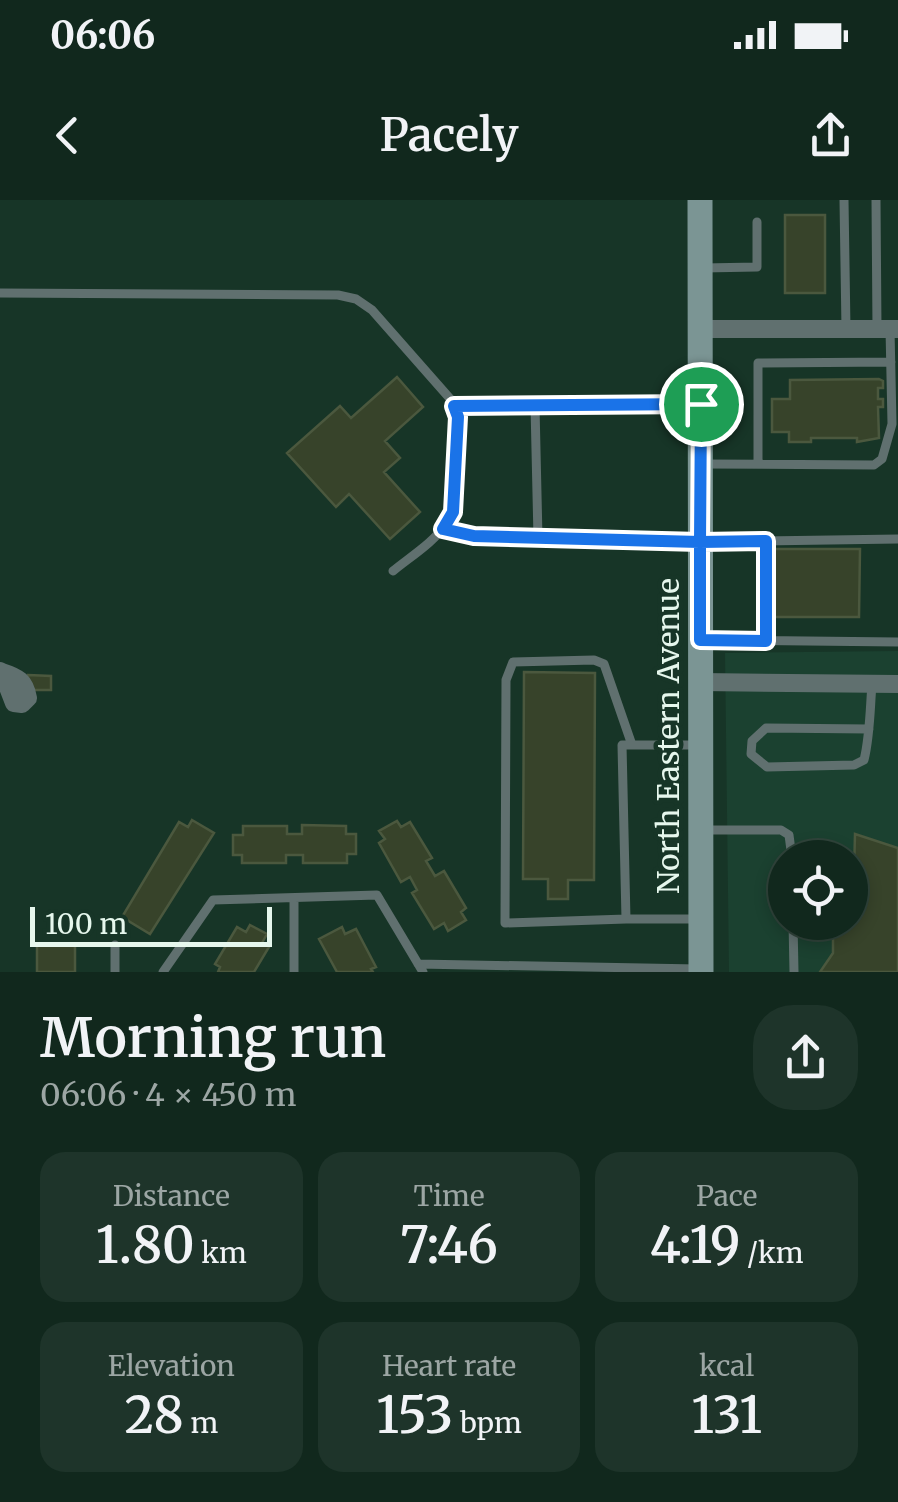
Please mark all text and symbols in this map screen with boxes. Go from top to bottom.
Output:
text: 06:06 [50,12,155,59]
text: Pacely [379,107,519,163]
icon: back [40,108,95,163]
icon: share [803,108,858,163]
pin [659,362,744,447]
icon: arrive [674,377,729,432]
street label: North Eastern Avenue [649,578,687,894]
map controls [768,840,868,940]
button: locate [768,840,868,940]
scale bar [30,902,272,946]
text: 100 m [45,906,127,942]
text: Morning run [40,1003,386,1072]
button: share [753,1005,858,1110]
text: 06:06 · 4 × 450 m [40,1075,297,1115]
text: Distance [113,1178,230,1214]
text: Time [413,1178,484,1214]
text: Pace [696,1178,757,1214]
text: 1.80 [96,1214,195,1277]
text: 7:46 [400,1214,498,1277]
text: 4:19 [650,1214,740,1277]
text: km [195,1235,247,1271]
text: /km [740,1235,804,1271]
text: Elevation [108,1348,235,1384]
text: Heart rate [382,1348,516,1384]
text: kcal [699,1348,754,1384]
text: 28 [124,1384,184,1447]
text: 153 [376,1384,453,1447]
text: 131 [691,1384,762,1447]
text: m [184,1405,218,1441]
text: bpm [453,1405,522,1441]

